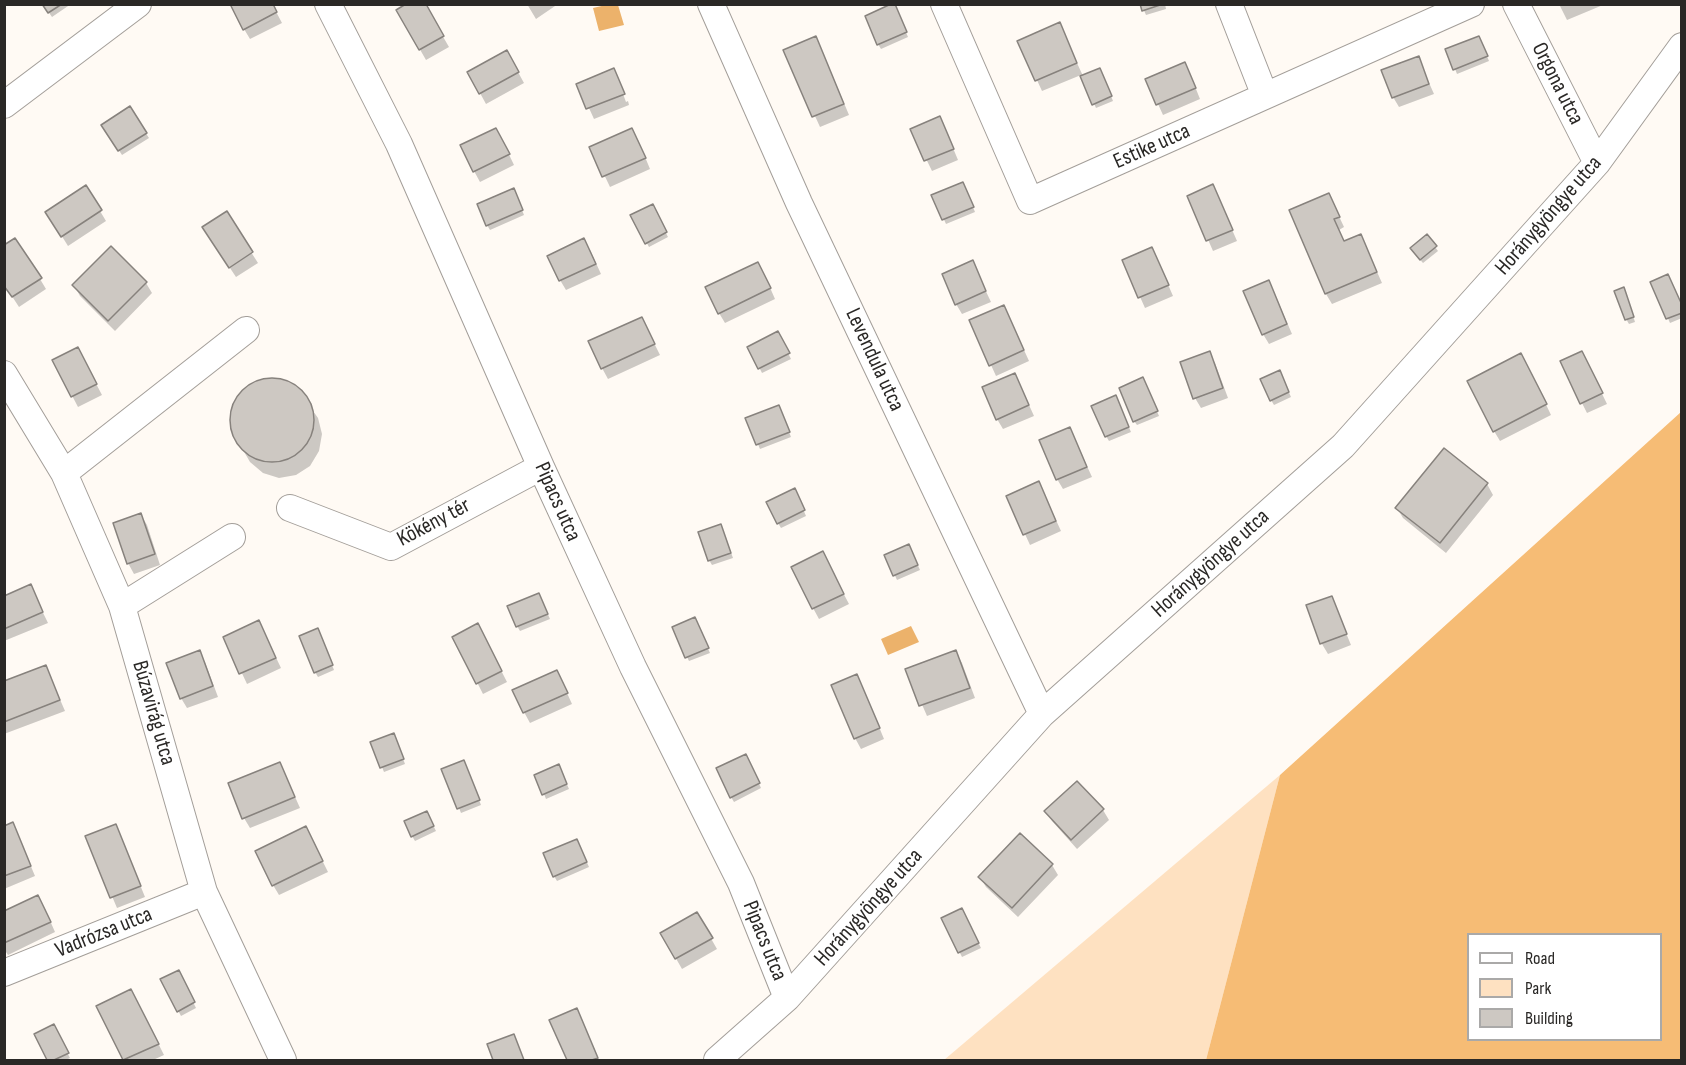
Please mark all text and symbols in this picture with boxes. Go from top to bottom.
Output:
street label: Orgona utca [1525,39,1589,129]
street label: Estike utca [1110,118,1194,176]
street label: Horánygyöngye utca [1490,151,1608,281]
street label: Levendula utca [839,304,909,416]
street label: Pipacs utca [528,458,586,546]
street label: Kökény tér [393,493,475,553]
street label: Horánygyöngye utca [1147,504,1275,624]
street label: Búzavirág utca [126,658,180,768]
street label: Horánygyöngye utca [809,844,929,972]
street label: Pipacs utca [736,897,792,985]
street label: Vadrózsa utca [52,902,156,964]
legend [1467,933,1662,1041]
text: Road [1525,948,1555,969]
text: Park [1525,978,1551,999]
text: Building [1525,1008,1573,1029]

